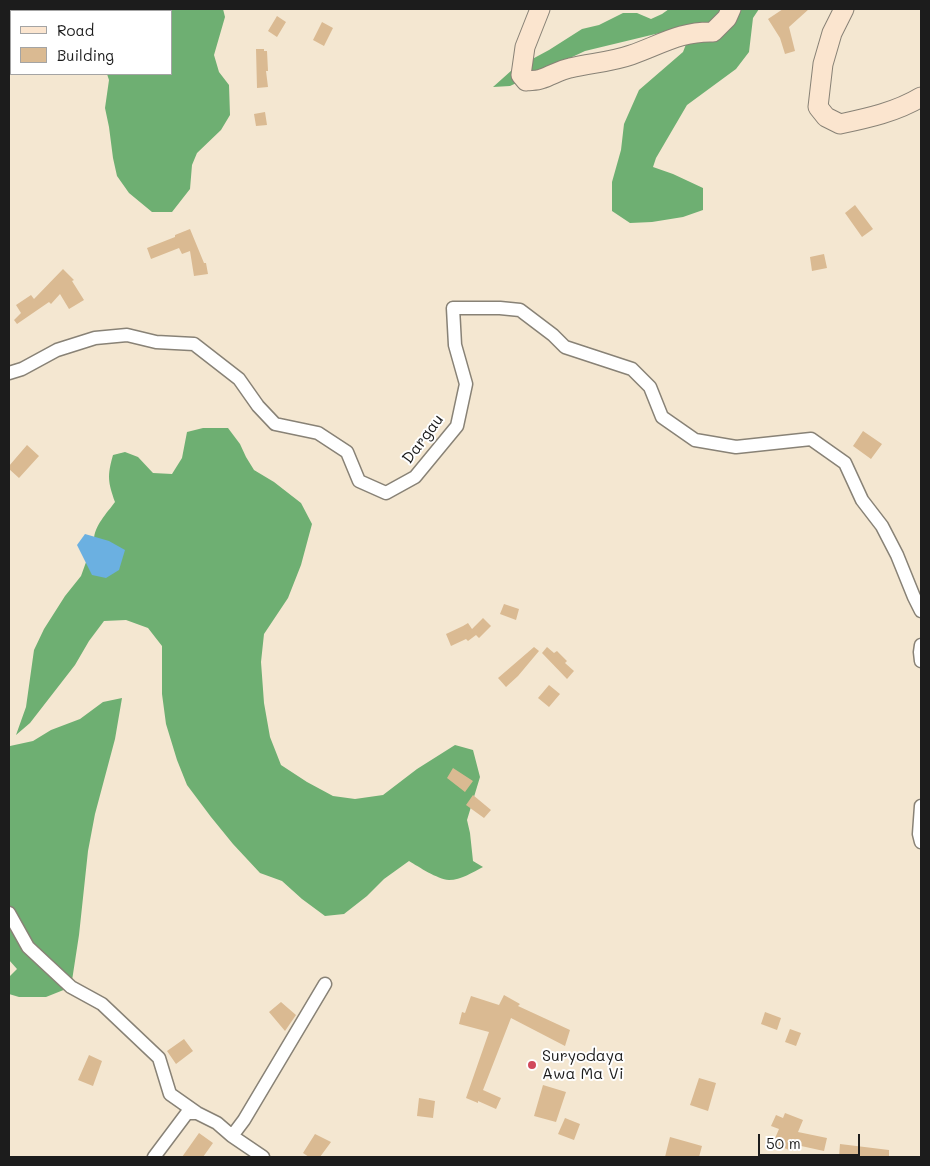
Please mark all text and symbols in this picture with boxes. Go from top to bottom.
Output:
legend [10,10,172,75]
text: Road [57,20,94,40]
text: Building [57,45,114,65]
street label: Dargau [398,410,448,468]
place label: Suryodaya Awa Ma Vi [542,1046,624,1084]
marker: Suryodaya Awa Ma Vi [526,1059,538,1071]
scale bar [760,1124,862,1156]
text: 50 m [766,1133,801,1153]

